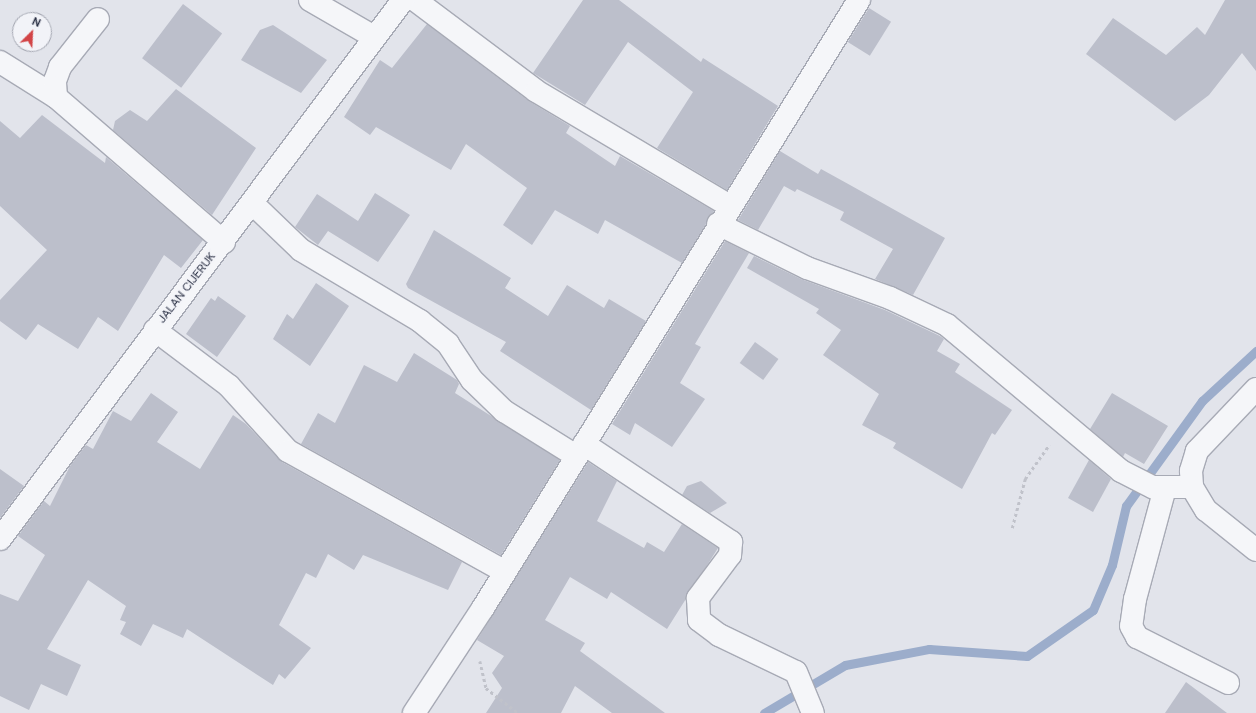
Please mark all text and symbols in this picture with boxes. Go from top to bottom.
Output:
north arrow [12,12,52,52]
text: N [30,14,43,30]
street label: JALAN CIJERUK [155,250,219,326]

